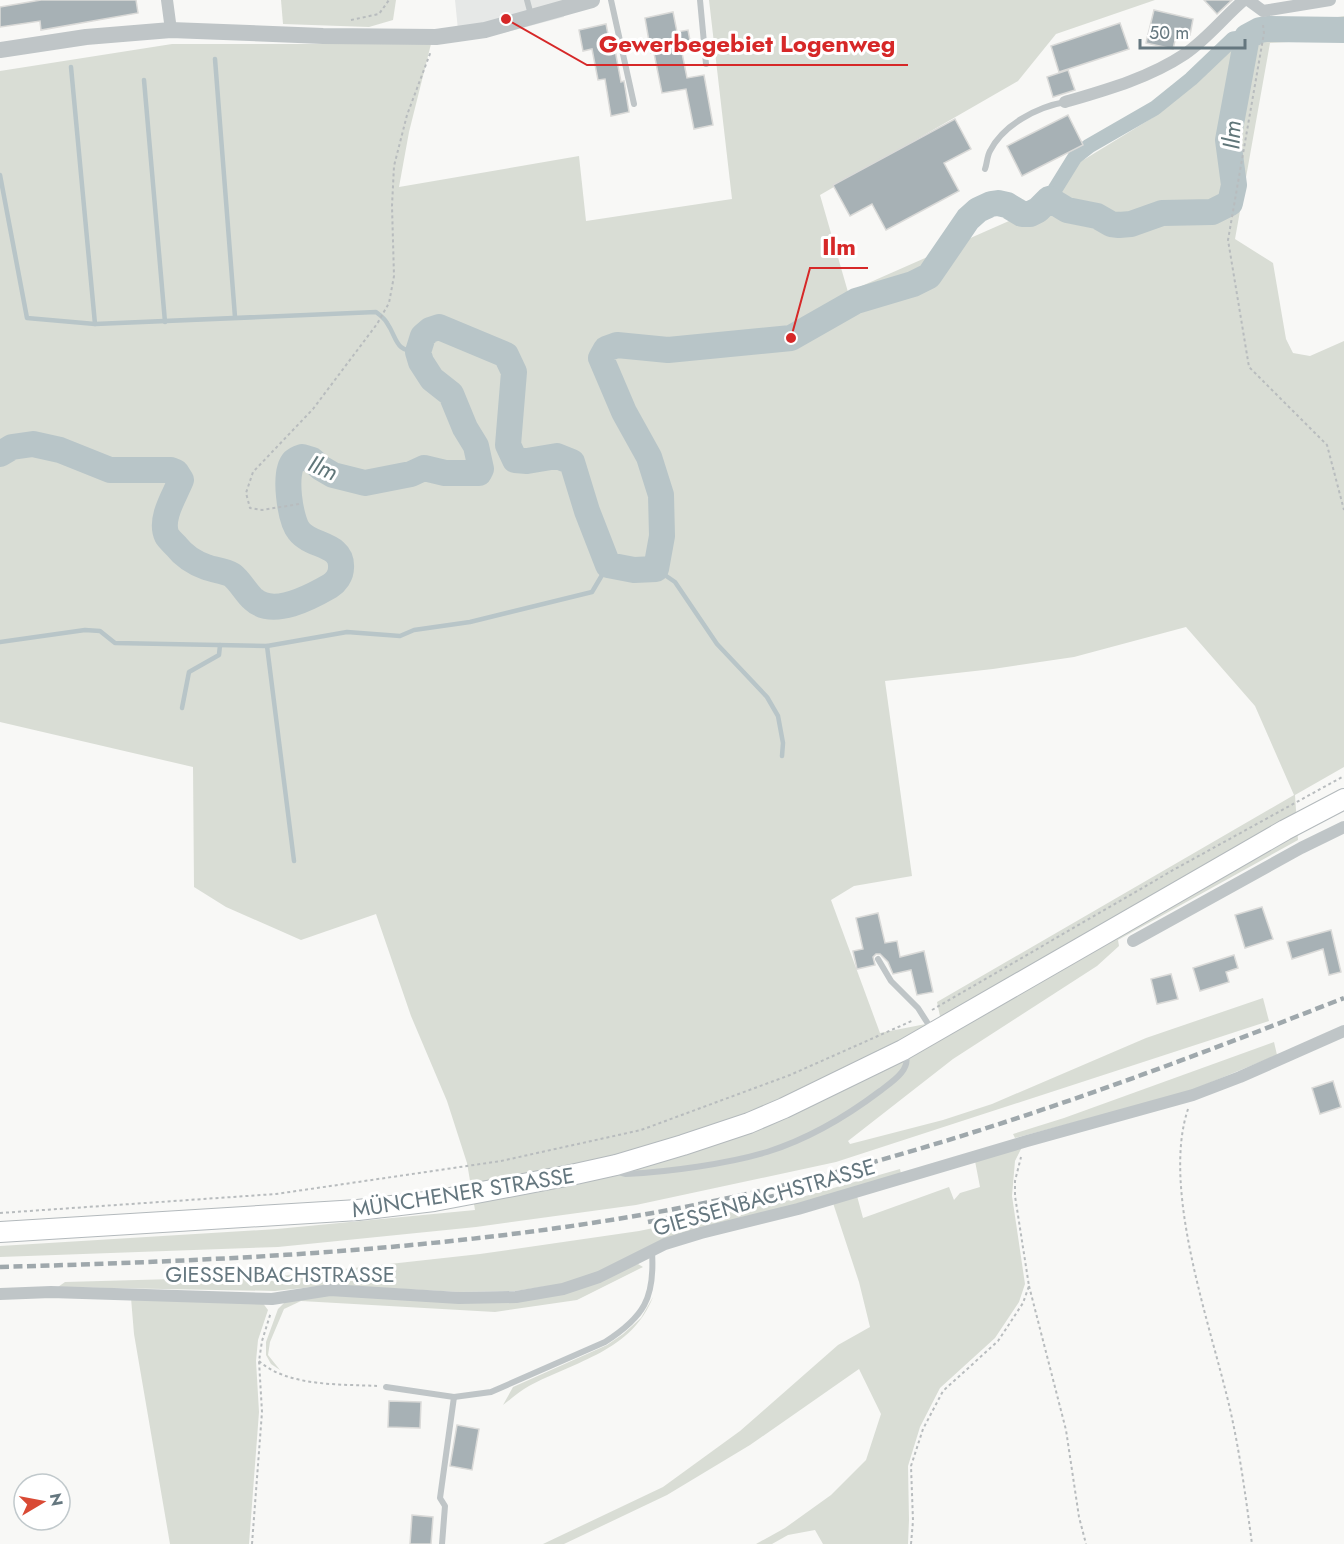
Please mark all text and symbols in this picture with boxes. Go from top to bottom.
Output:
scale bar [1140,12,1245,50]
text: 50 m [1149,20,1189,46]
callout: Gewerbegebiet Logenweg [587,23,908,65]
text: Gewerbegebiet Logenweg [599,26,895,61]
water label: Ilm [1213,119,1250,150]
callout: Ilm [810,226,868,268]
text: Ilm [822,229,856,264]
water label: Ilm [303,446,343,489]
street label: GIESSENBACHSTRASSE [649,1150,879,1244]
street label: MÜNCHENER STRASSE [349,1159,577,1225]
street label: GIESSENBACHSTRASSE [165,1258,395,1290]
north arrow [12,1472,72,1532]
text: N [44,1491,69,1508]

